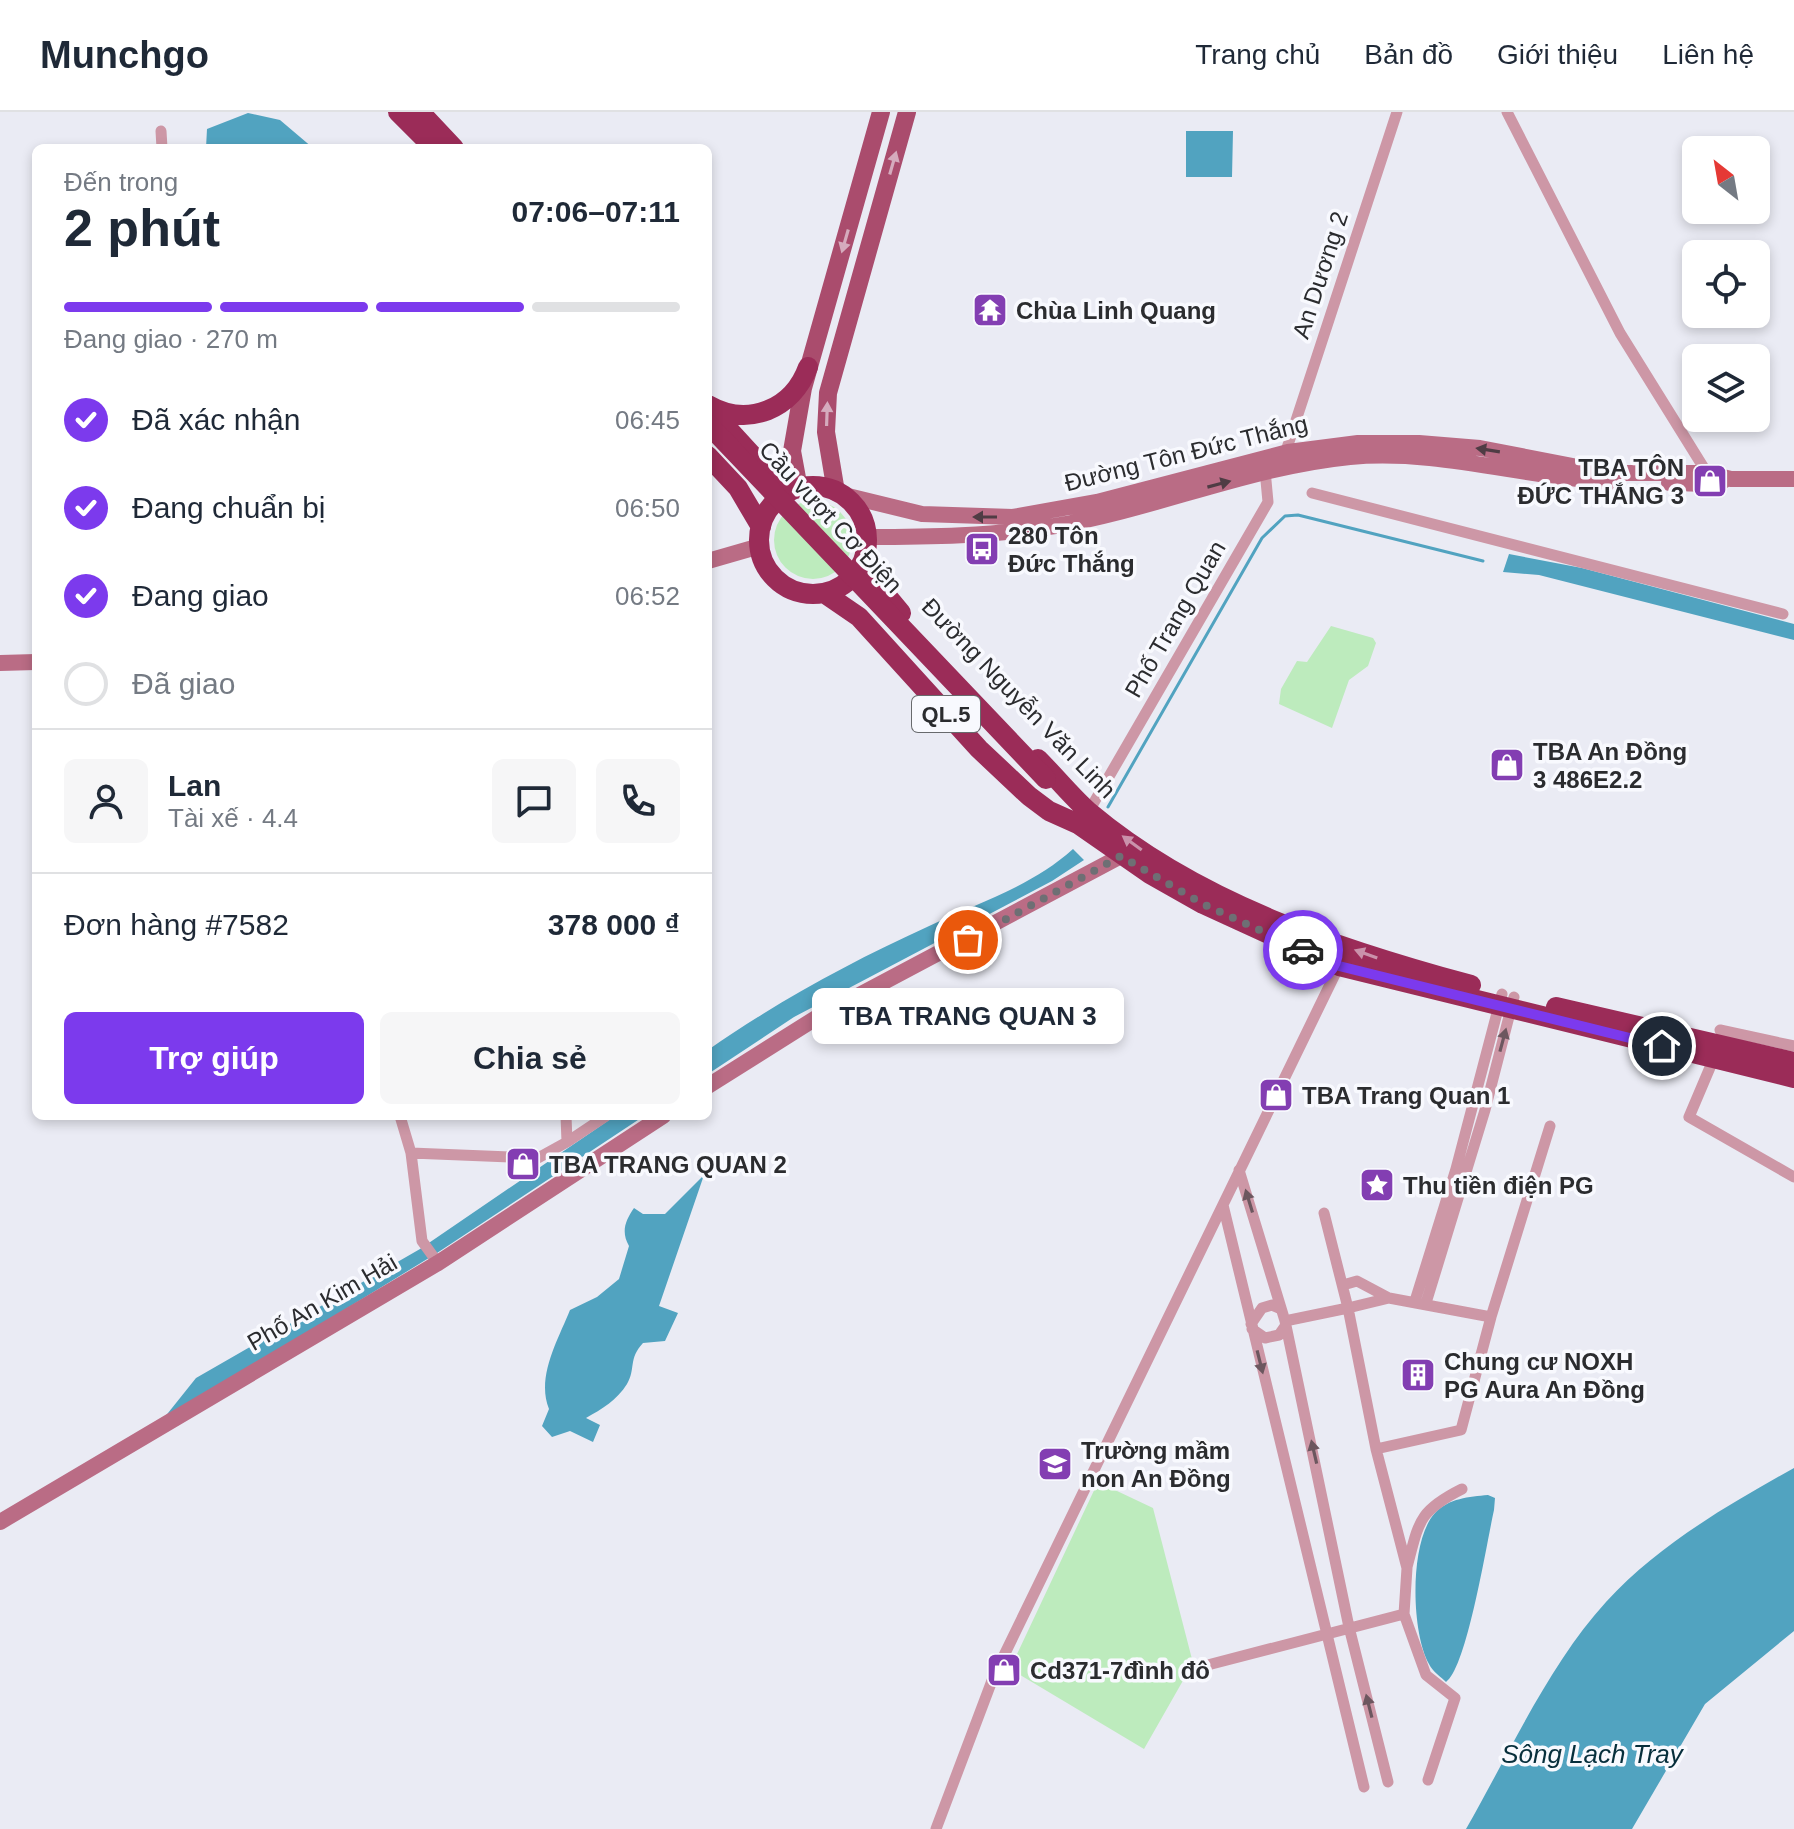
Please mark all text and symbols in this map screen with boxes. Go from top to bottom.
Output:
text: Munchgo [40,34,209,76]
text: Trang chủ [1195,39,1320,70]
text: Bản đồ [1364,39,1453,70]
text: Giới thiệu [1497,39,1618,70]
text: Liên hệ [1662,39,1754,70]
north arrow [1682,136,1770,224]
map controls [1682,136,1770,432]
one-way arrow [887,151,899,176]
text: Đến trong [64,167,178,197]
text: 07:06–07:11 [512,195,680,228]
text: 2 phút [64,199,220,257]
street label: An Dương 2 [1287,208,1353,342]
one-way arrow [838,229,850,254]
button: locate [1682,240,1770,328]
temple icon: Chùa Linh Quang [971,291,1009,329]
place label: Chùa Linh Quang [1016,297,1216,324]
text: Đang giao · 270 m [64,324,278,354]
button: layers [1682,344,1770,432]
icon: check [64,398,108,442]
one-way arrow [820,401,833,426]
text: Đã xác nhận [132,403,300,436]
text: 06:45 [615,405,680,435]
street label: Đường Tôn Đức Thắng [1062,410,1310,496]
street label: Cầu vượt Cơ Điện [754,436,908,598]
one-way arrow [1475,443,1500,455]
place label: TBA TÔN ĐỨC THẮNG 3 [1517,454,1684,509]
shop icon: TBA TÔN ĐỨC THẮNG 3 [1691,462,1729,500]
one-way arrow [1206,477,1231,489]
icon: check [64,486,108,530]
text: Đang chuẩn bị [132,491,325,524]
text: 06:50 [615,493,680,523]
one-way arrow [972,511,997,523]
place label: 280 Tôn Đức Thắng [1008,522,1135,577]
bus stop icon: 280 Tôn Đức Thắng [963,530,1001,568]
street label: Phố Trang Quan [1119,536,1231,702]
icon: check [64,574,108,618]
text: Đang giao [132,579,269,612]
text: 06:52 [615,581,680,611]
street label: Đường Nguyễn Văn Linh [917,593,1121,803]
text: Đã giao [132,667,235,700]
road number: QL.5 [912,696,980,732]
place label: TBA An Đồng 3 486E2.2 [1533,738,1687,793]
shop icon: TBA An Đồng 3 486E2.2 [1488,746,1526,784]
button: person [64,759,148,843]
button: chat [492,759,576,843]
button: phone [596,759,680,843]
text: Lan [168,769,221,802]
text: Tài xế · 4.4 [168,803,298,833]
one-way arrow [1122,835,1142,851]
pin [934,906,1002,974]
text: Đơn hàng #7582 [64,908,289,941]
text: 378 000 ₫ [548,908,680,941]
courier [1263,910,1343,990]
icon: bag [946,918,990,962]
icon: car [1281,928,1325,972]
one-way arrow [1354,947,1378,959]
callout: TBA TRANG QUAN 3 [812,988,1124,1044]
text: TBA TRANG QUAN 3 [839,1001,1097,1031]
button: Trợ giúp [64,1012,364,1104]
button: Chia sẻ [380,1012,680,1104]
pin [1628,1012,1696,1080]
icon: home [1640,1024,1684,1068]
one-way arrow [1497,1028,1510,1052]
shop icon: TBA Trang Quan 1 [1257,1076,1295,1114]
place label: TBA Trang Quan 1 [1302,1082,1510,1109]
shop icon: TBA TRANG QUAN 2 [504,1145,542,1183]
place label: TBA TRANG QUAN 2 [549,1151,787,1178]
place icon: Thu tiền điện PG [1358,1166,1396,1204]
place label: Thu tiền điện PG [1403,1172,1594,1199]
one-way arrow [1242,1188,1255,1212]
street label: Phố An Kim Hải [242,1248,402,1356]
place label: Chung cư NOXH PG Aura An Đồng [1444,1348,1645,1403]
one-way arrow [1254,1349,1267,1374]
building icon: Chung cư NOXH PG Aura An Đồng [1399,1356,1437,1394]
place label: Trường mầm non An Đồng [1081,1437,1231,1492]
one-way arrow [1307,1439,1320,1464]
school or university icon: Trường mầm non An Đồng [1036,1445,1074,1483]
shop icon: Cd371-7đình đô [985,1651,1023,1689]
place label: Cd371-7đình đô [1030,1657,1210,1684]
one-way arrow [1363,1693,1375,1718]
water label: Sông Lạch Tray [1501,1739,1685,1769]

